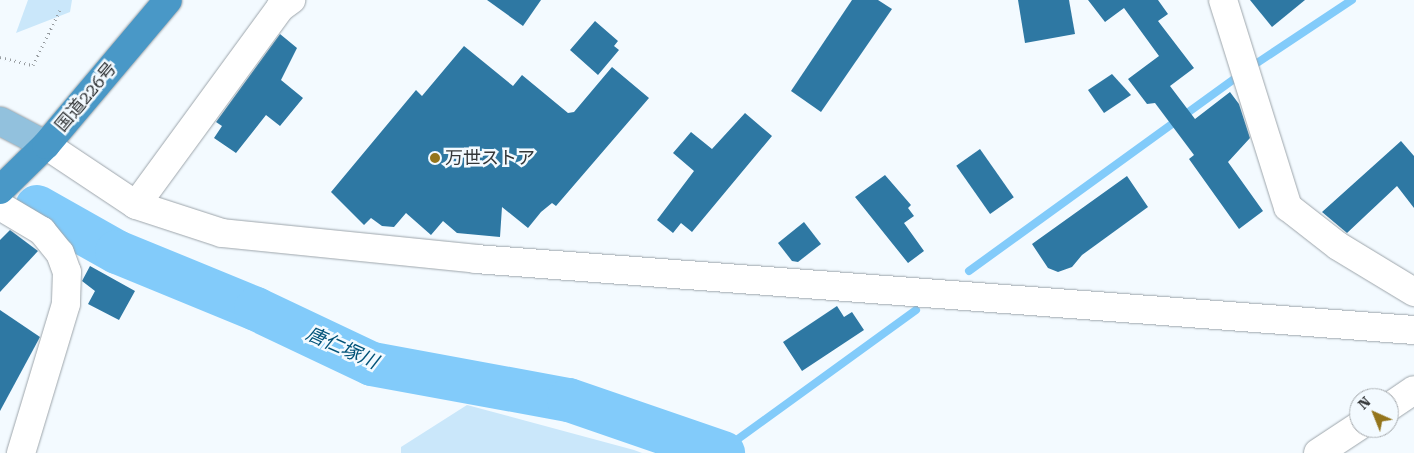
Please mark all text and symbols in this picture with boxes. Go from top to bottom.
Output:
street label: 国道226号 [51,58,121,136]
place label: 万世ストア [445,147,535,169]
marker: 万世ストア [429,152,441,164]
water label: 唐仁塚川 [303,322,381,374]
north arrow [1349,388,1399,438]
text: N [1355,393,1374,412]

